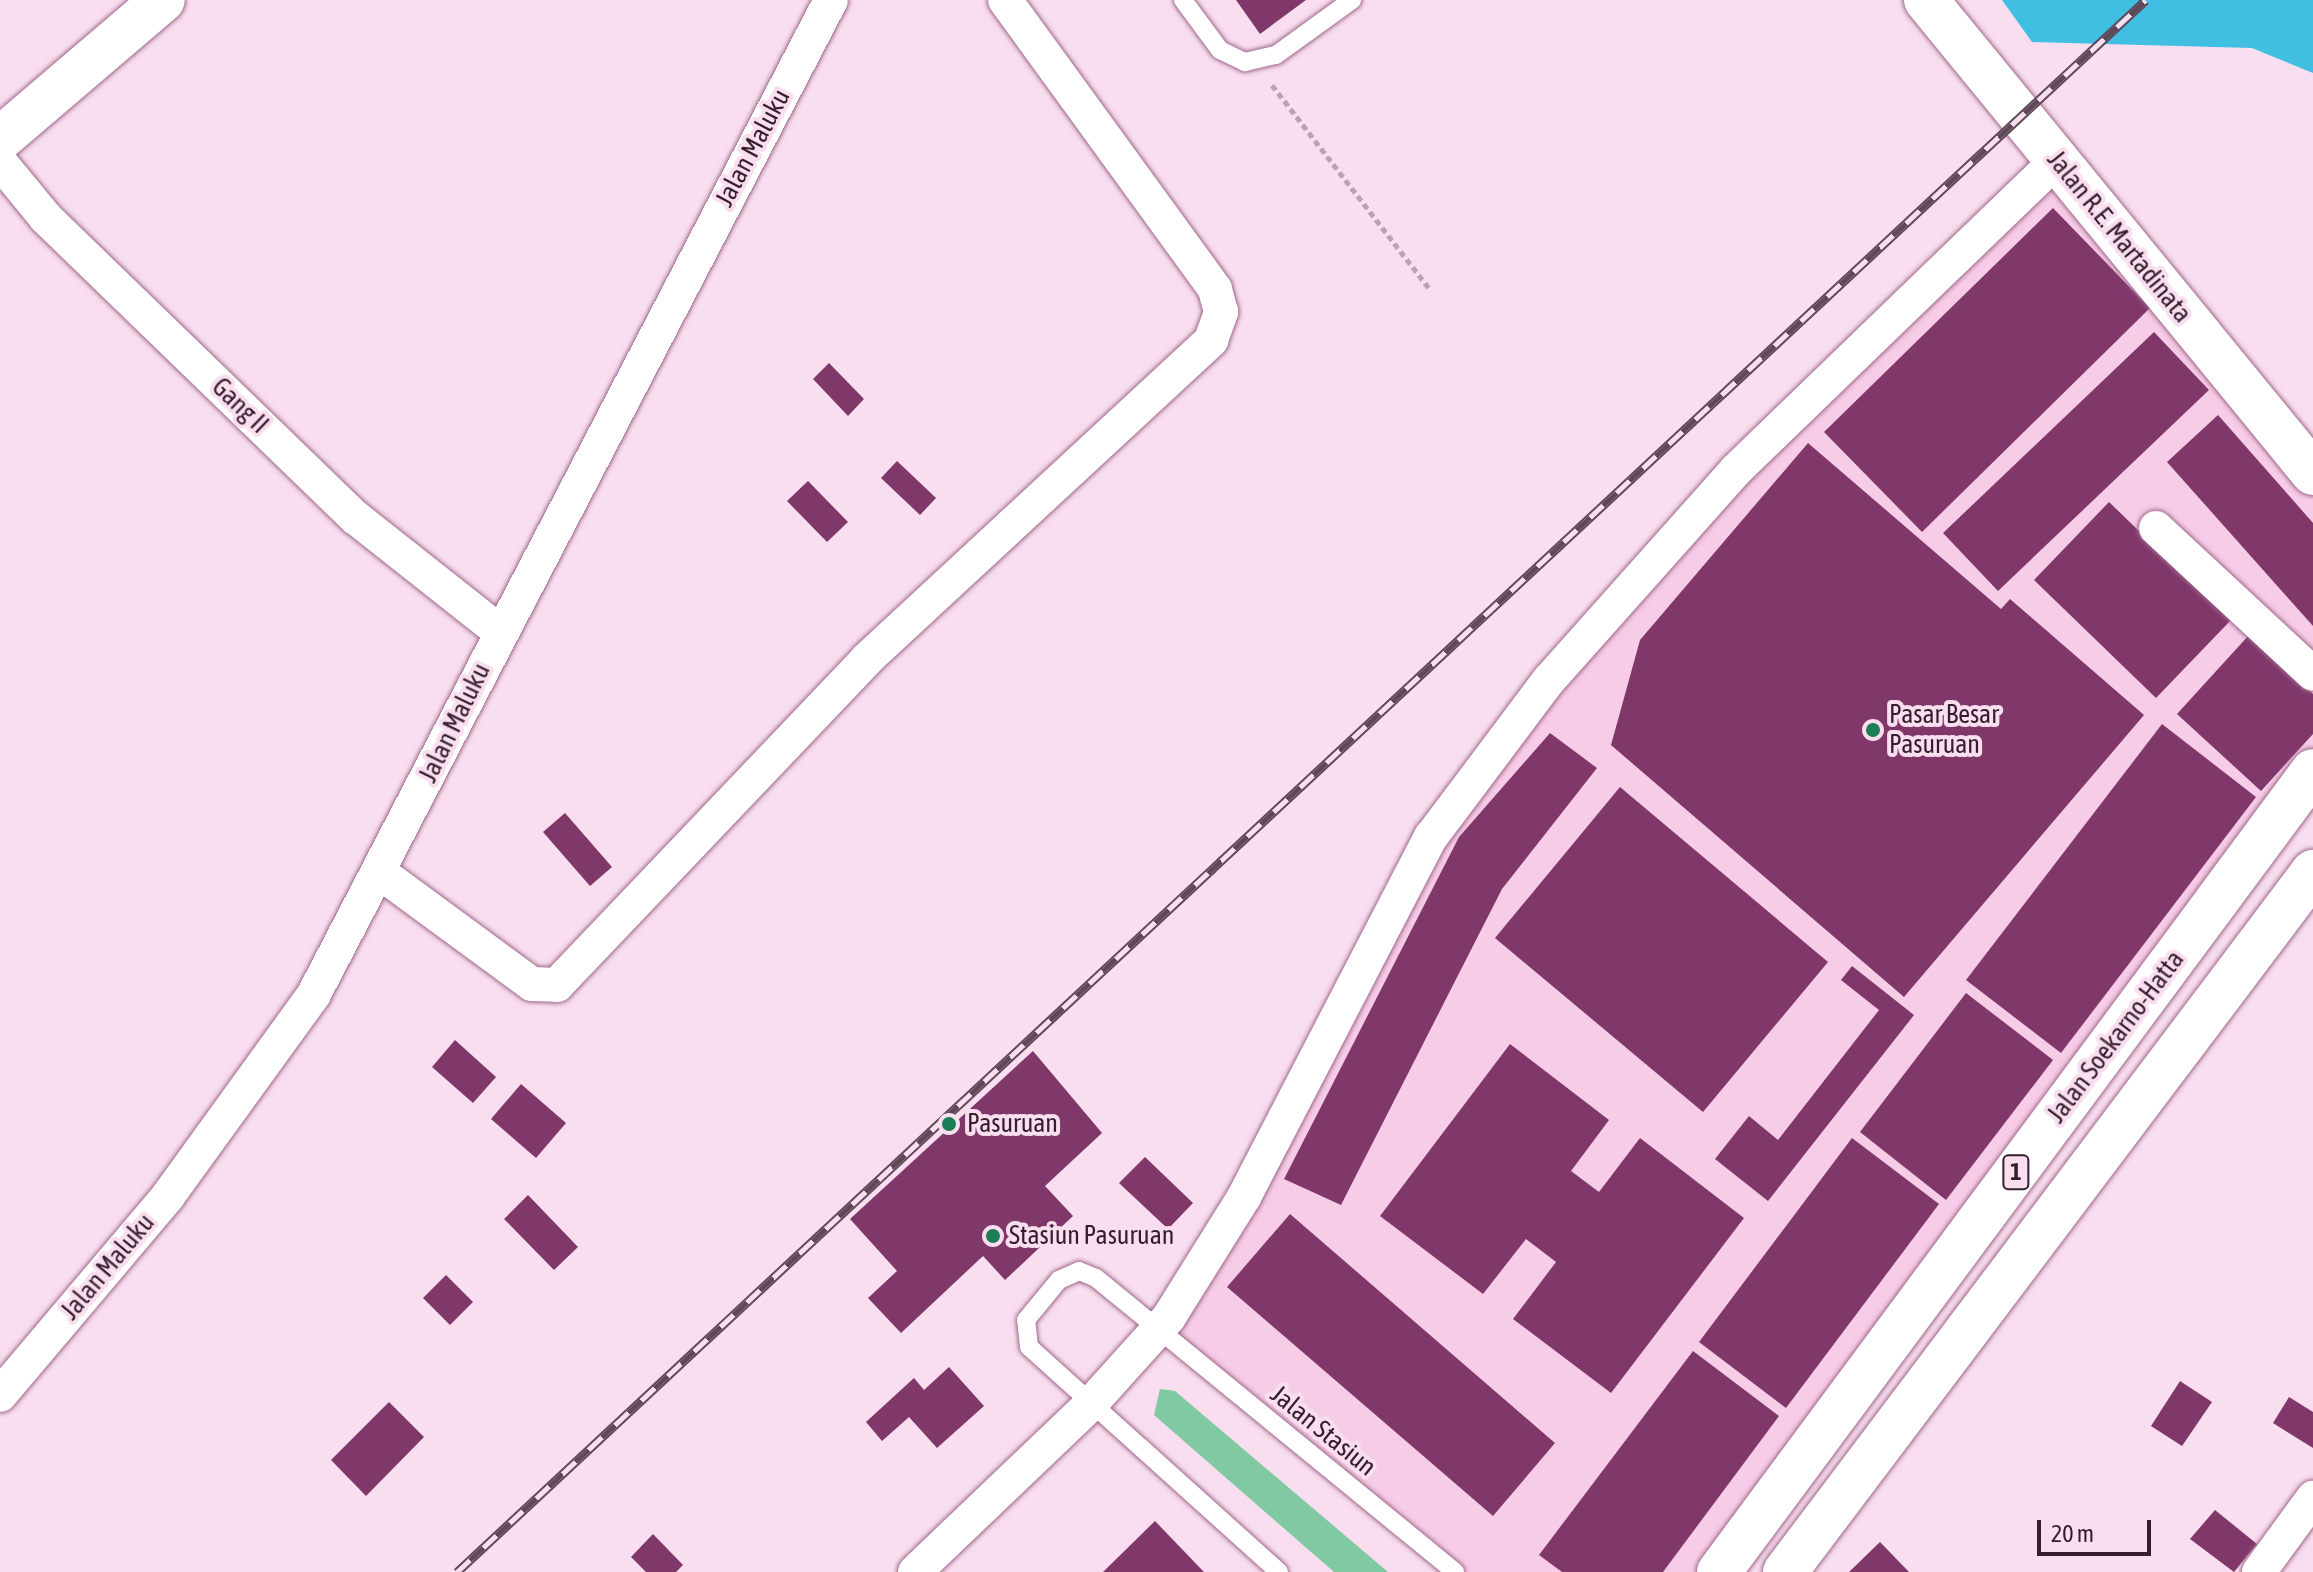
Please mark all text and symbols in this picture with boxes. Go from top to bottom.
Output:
street label: Jalan Maluku [709,84,797,212]
street label: Jalan R.E. Martadinata [2040,145,2198,329]
street label: Gang II [205,372,275,440]
street label: Jalan Maluku [413,658,497,788]
place label: Pasar Besar Pasuruan [1889,699,1999,760]
marker: Pasar Besar Pasuruan [1864,721,1882,739]
street label: Jalan Soekarno-Hatta [2041,945,2191,1129]
place label: Pasuruan [967,1108,1058,1140]
marker: Pasuruan [938,1113,960,1135]
road number: 1 [2002,1152,2030,1192]
street label: Jalan Maluku [55,1208,161,1326]
place label: Stasiun Pasuruan [1009,1220,1174,1252]
marker: Stasiun Pasuruan [984,1227,1002,1245]
street label: Jalan Stasiun [1264,1379,1382,1483]
scale bar [2041,1504,2155,1554]
text: 20 m [2051,1520,2094,1547]

